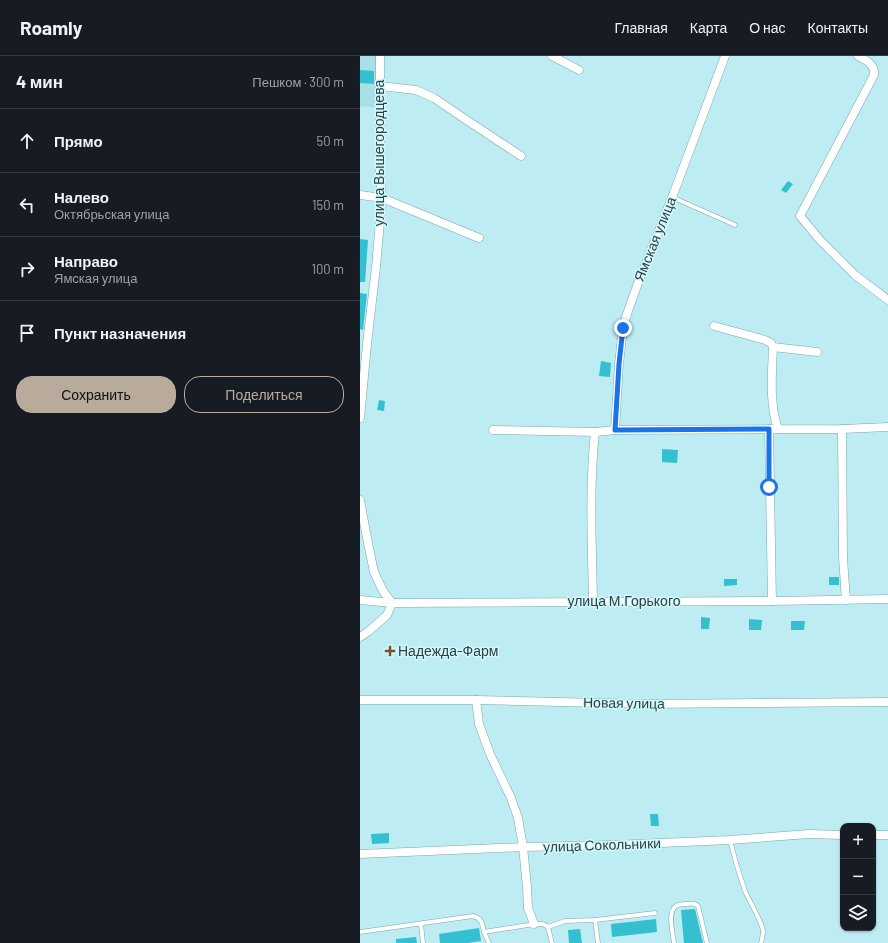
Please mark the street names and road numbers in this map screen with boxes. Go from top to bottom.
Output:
street label: улица Вышегородцева [370,80,387,226]
street label: Ямская улица [630,194,679,284]
street label: улица М.Горького [567,592,681,609]
street label: Новая улица [583,693,665,712]
street label: улица Сокольники [543,834,661,855]

